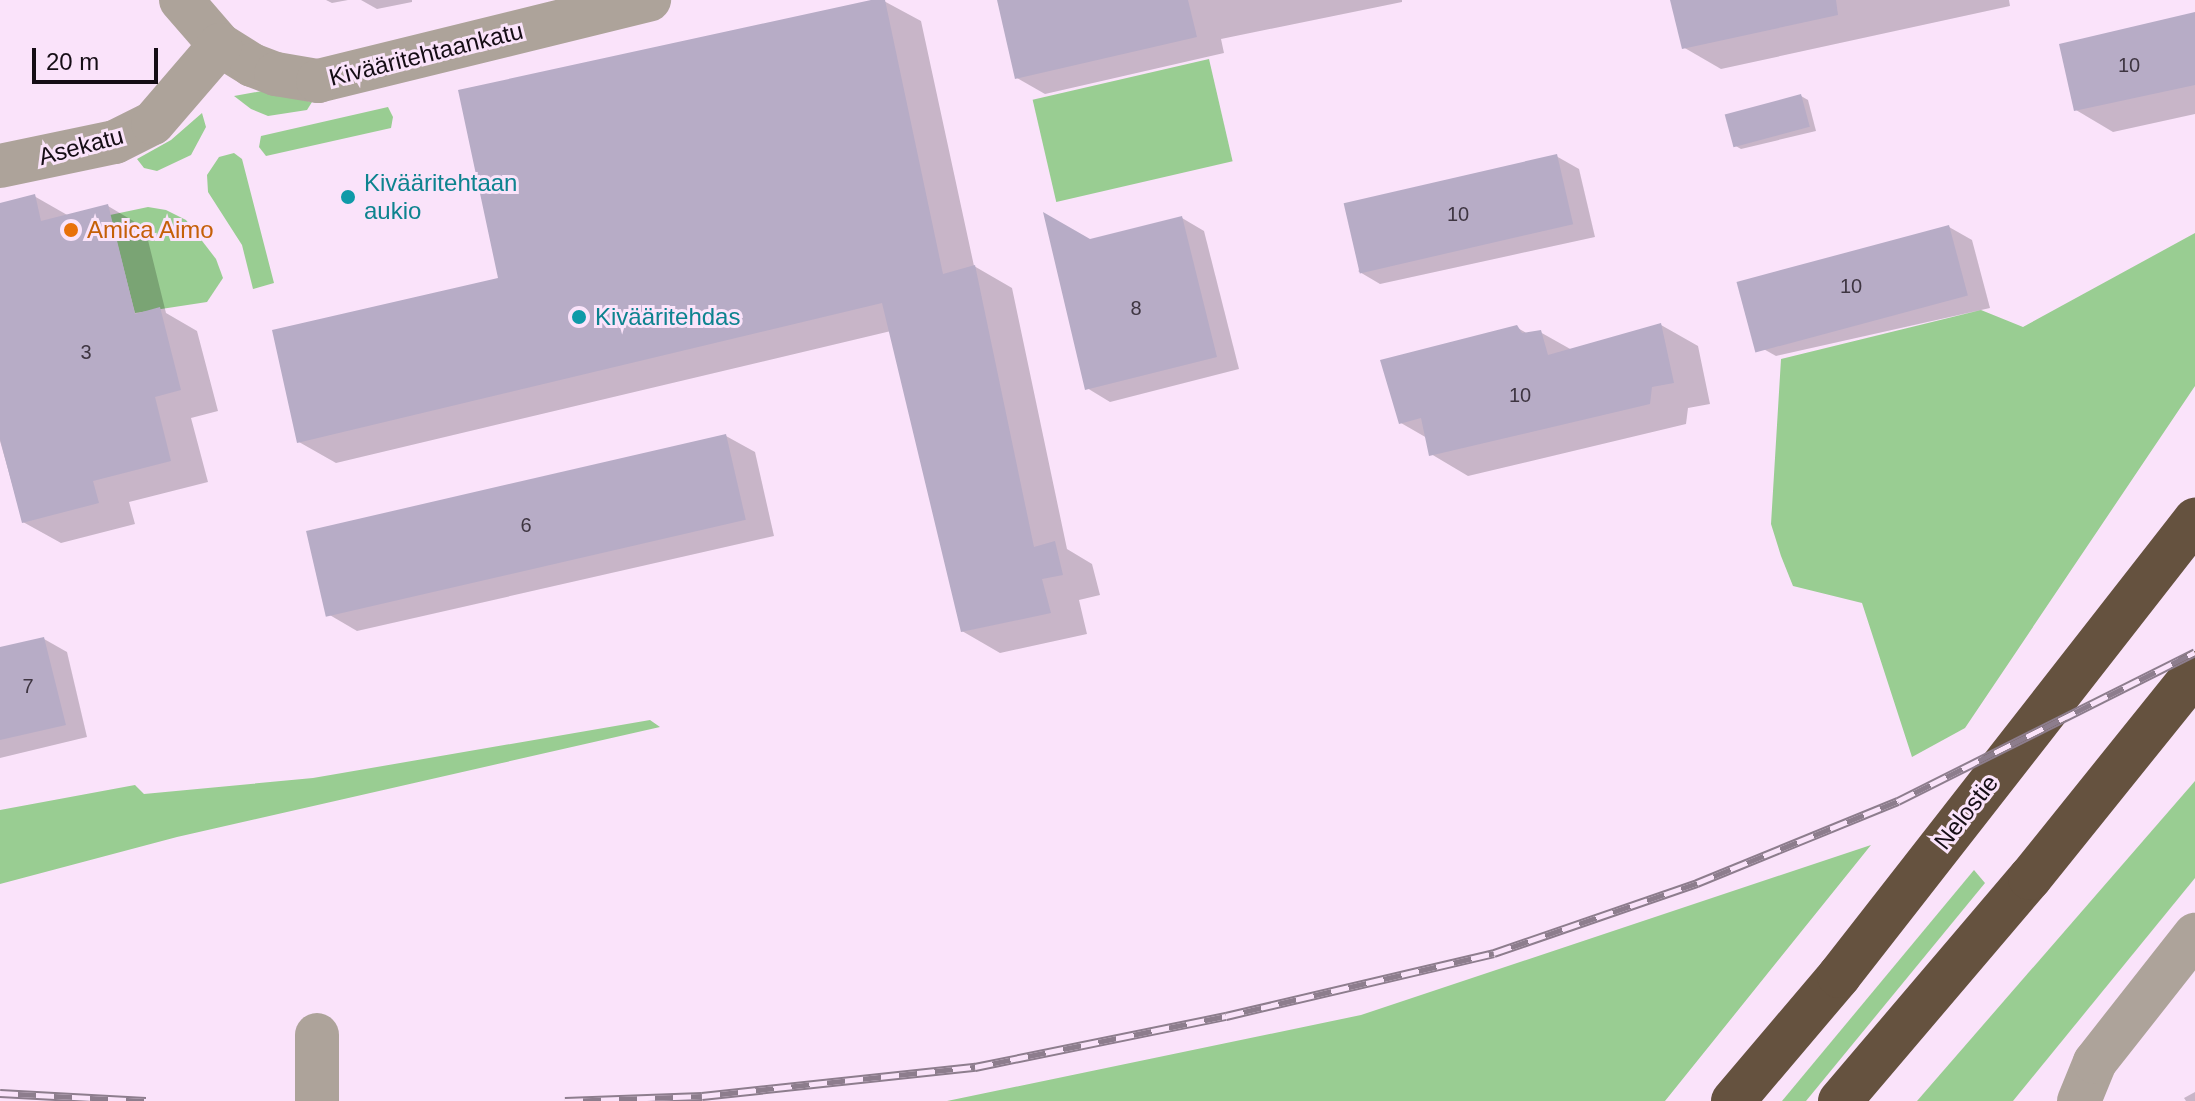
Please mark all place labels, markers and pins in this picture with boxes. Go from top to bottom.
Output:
place label: Kivääritehtaan aukio [364,169,517,225]
marker: Kivääritehtaan aukio [339,188,357,206]
place label: Amica Aimo [87,216,215,244]
marker: Amica Aimo [62,221,80,239]
place label: Kivääritehdas [595,303,740,331]
marker: Kivääritehdas [570,308,588,326]

